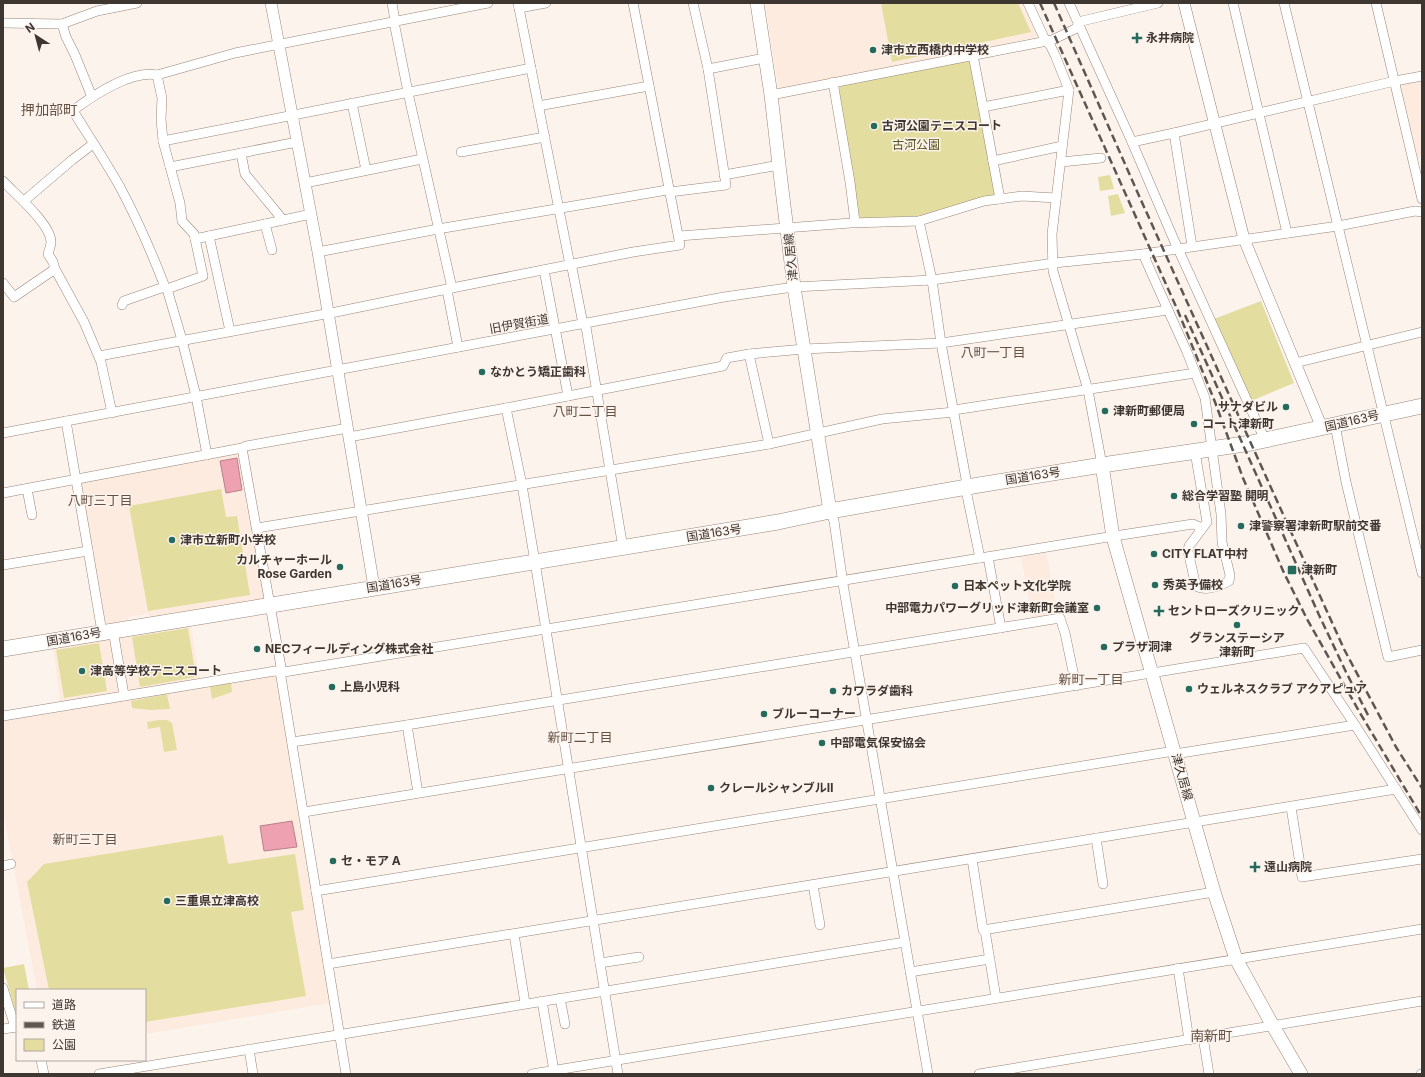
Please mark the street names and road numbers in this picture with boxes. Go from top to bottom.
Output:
street label: 津久居線 [781,232,800,282]
street label: 旧伊賀街道 [488,311,550,336]
street label: 国道163号 [1323,407,1381,434]
street label: 国道163号 [1004,464,1062,487]
street label: 国道163号 [685,521,743,544]
street label: 国道163号 [365,572,423,595]
street label: 国道163号 [45,624,103,649]
street label: 津久居線 [1169,752,1196,802]

